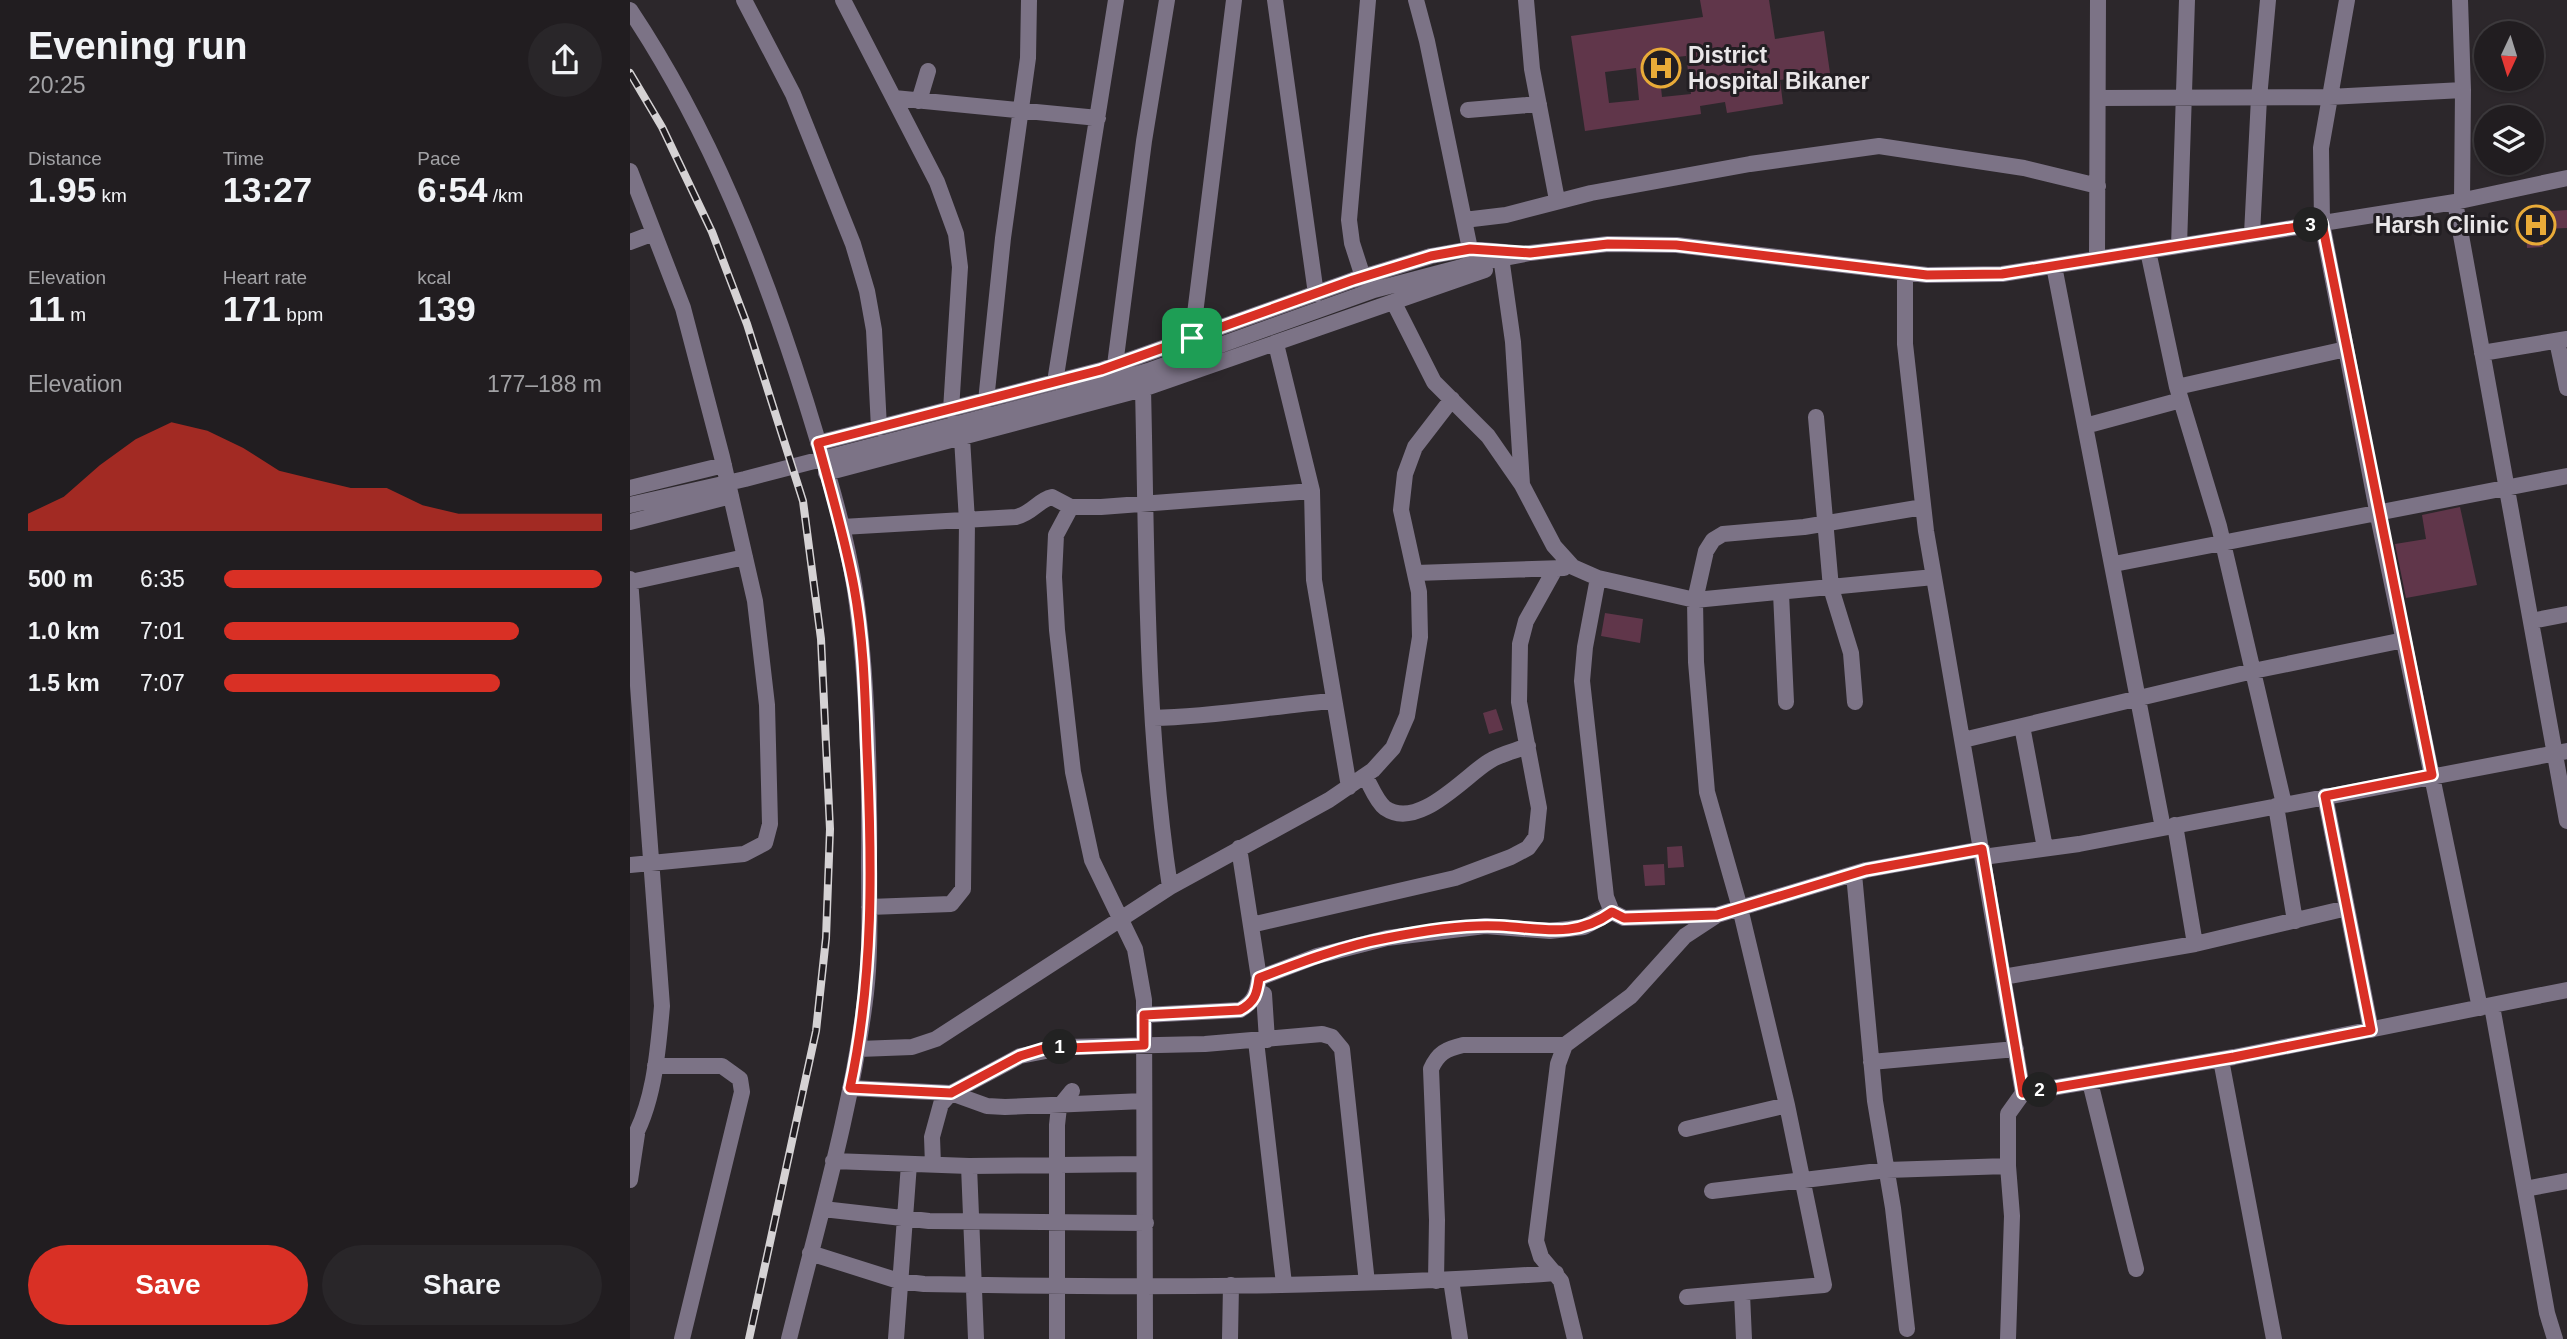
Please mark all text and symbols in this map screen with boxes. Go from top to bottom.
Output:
north arrow [2474,21,2544,91]
map controls [2474,21,2544,175]
button: share [528,23,602,97]
text: Evening run [28,25,248,67]
place label: District Hospital Bikaner [1688,42,1870,94]
hospital icon: District Hospital Bikaner [1640,47,1682,89]
text: 20:25 [28,72,86,98]
button: layers [2474,105,2544,175]
text: Distance [28,148,102,169]
text: Time [223,148,264,169]
text: Pace [417,148,461,169]
text: 1.95 [28,170,96,209]
text: 13:27 [223,170,312,209]
text: 6:54 [417,170,487,209]
text: km [96,185,127,206]
text: /km [487,185,523,206]
hospital icon: Harsh Clinic [2515,204,2557,246]
pin: 3 [2294,208,2328,243]
place label: Harsh Clinic [2375,212,2509,238]
text: 3 [2305,214,2316,235]
text: Elevation [28,267,106,288]
text: Heart rate [223,267,307,288]
text: kcal [417,267,451,288]
text: 11 [28,289,65,328]
text: 171 [223,289,281,328]
text: 139 [417,289,476,328]
text: m [65,304,86,325]
text: bpm [281,304,323,325]
pin [1162,308,1222,368]
icon: arrive [1173,319,1211,357]
text: Elevation [28,371,123,397]
text: 177–188 m [487,371,602,397]
text: 500 m [28,566,93,592]
text: 6:35 [140,566,185,592]
text: 1.0 km [28,618,100,644]
text: 7:01 [140,618,185,644]
text: 1.5 km [28,670,100,696]
text: 7:07 [140,670,185,696]
pin: 1 [1042,1030,1078,1064]
text: 1 [1054,1036,1065,1057]
pin: 2 [2022,1072,2058,1108]
text: 2 [2034,1079,2045,1100]
button: Save [28,1245,308,1325]
button: Share [322,1245,602,1325]

